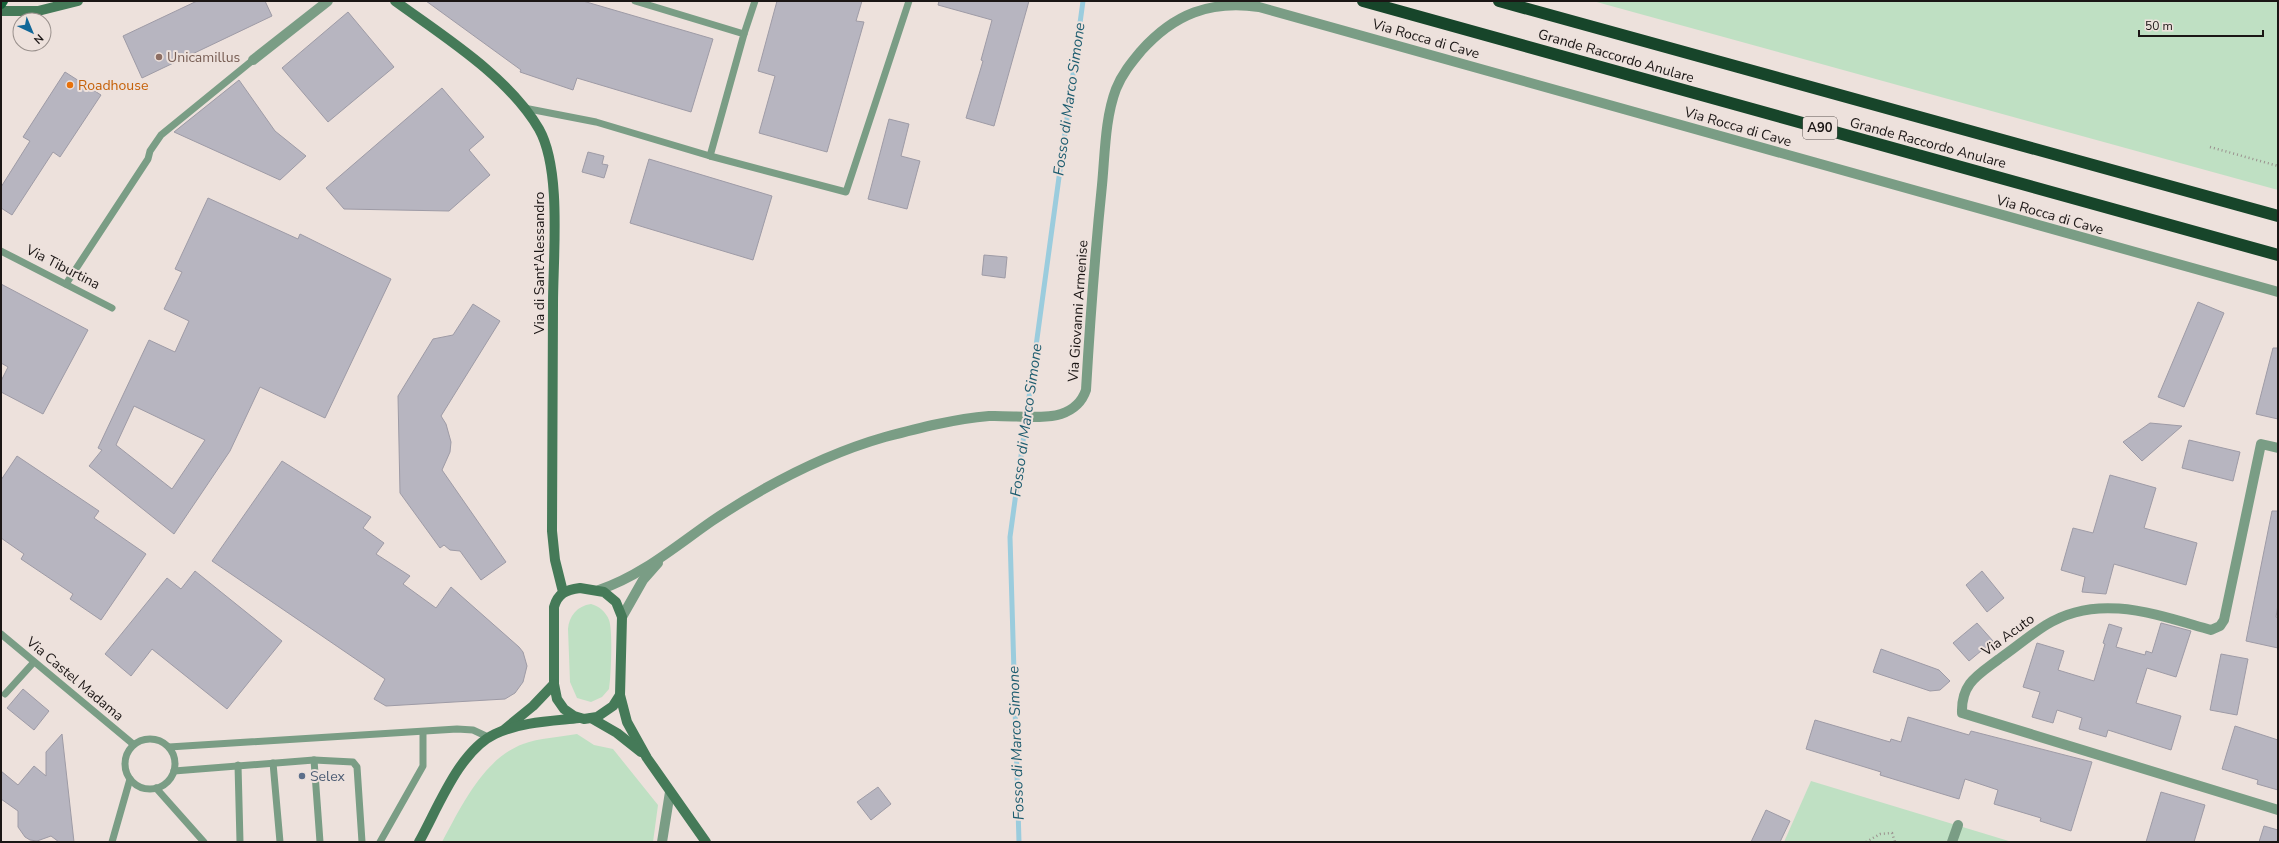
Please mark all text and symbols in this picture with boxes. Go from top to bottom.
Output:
north arrow [12,12,52,52]
scale bar [2139,12,2263,38]
street label: Via Rocca di Cave [1369,14,1482,63]
text: 50 m [2145,18,2173,34]
water label: Fosso di Marco Simone [1048,21,1090,177]
street label: Grande Raccordo Anulare [1536,25,1696,87]
text: N [30,31,47,47]
place label: Unicamillus [167,48,241,67]
marker: Unicamillus [154,52,164,62]
place label: Roadhouse [78,76,148,95]
marker: Roadhouse [65,80,75,90]
street label: Via Rocca di Cave [1681,102,1794,151]
street label: Grande Raccordo Anulare [1848,113,2008,173]
road number: A90 [1803,117,1837,139]
street label: Via Rocca di Cave [1993,190,2106,239]
street label: Via di Sant'Alessandro [530,192,549,335]
street label: Via Giovanni Armenise [1063,239,1092,384]
street label: Via Tiburtina [22,240,103,294]
water label: Fosso di Marco Simone [1005,342,1047,498]
street label: Via Acuto [1977,609,2038,661]
street label: Via Castel Madama [22,632,128,725]
water label: Fosso di Marco Simone [1003,665,1029,821]
place label: Selex [310,767,346,786]
marker: Selex [297,771,307,781]

